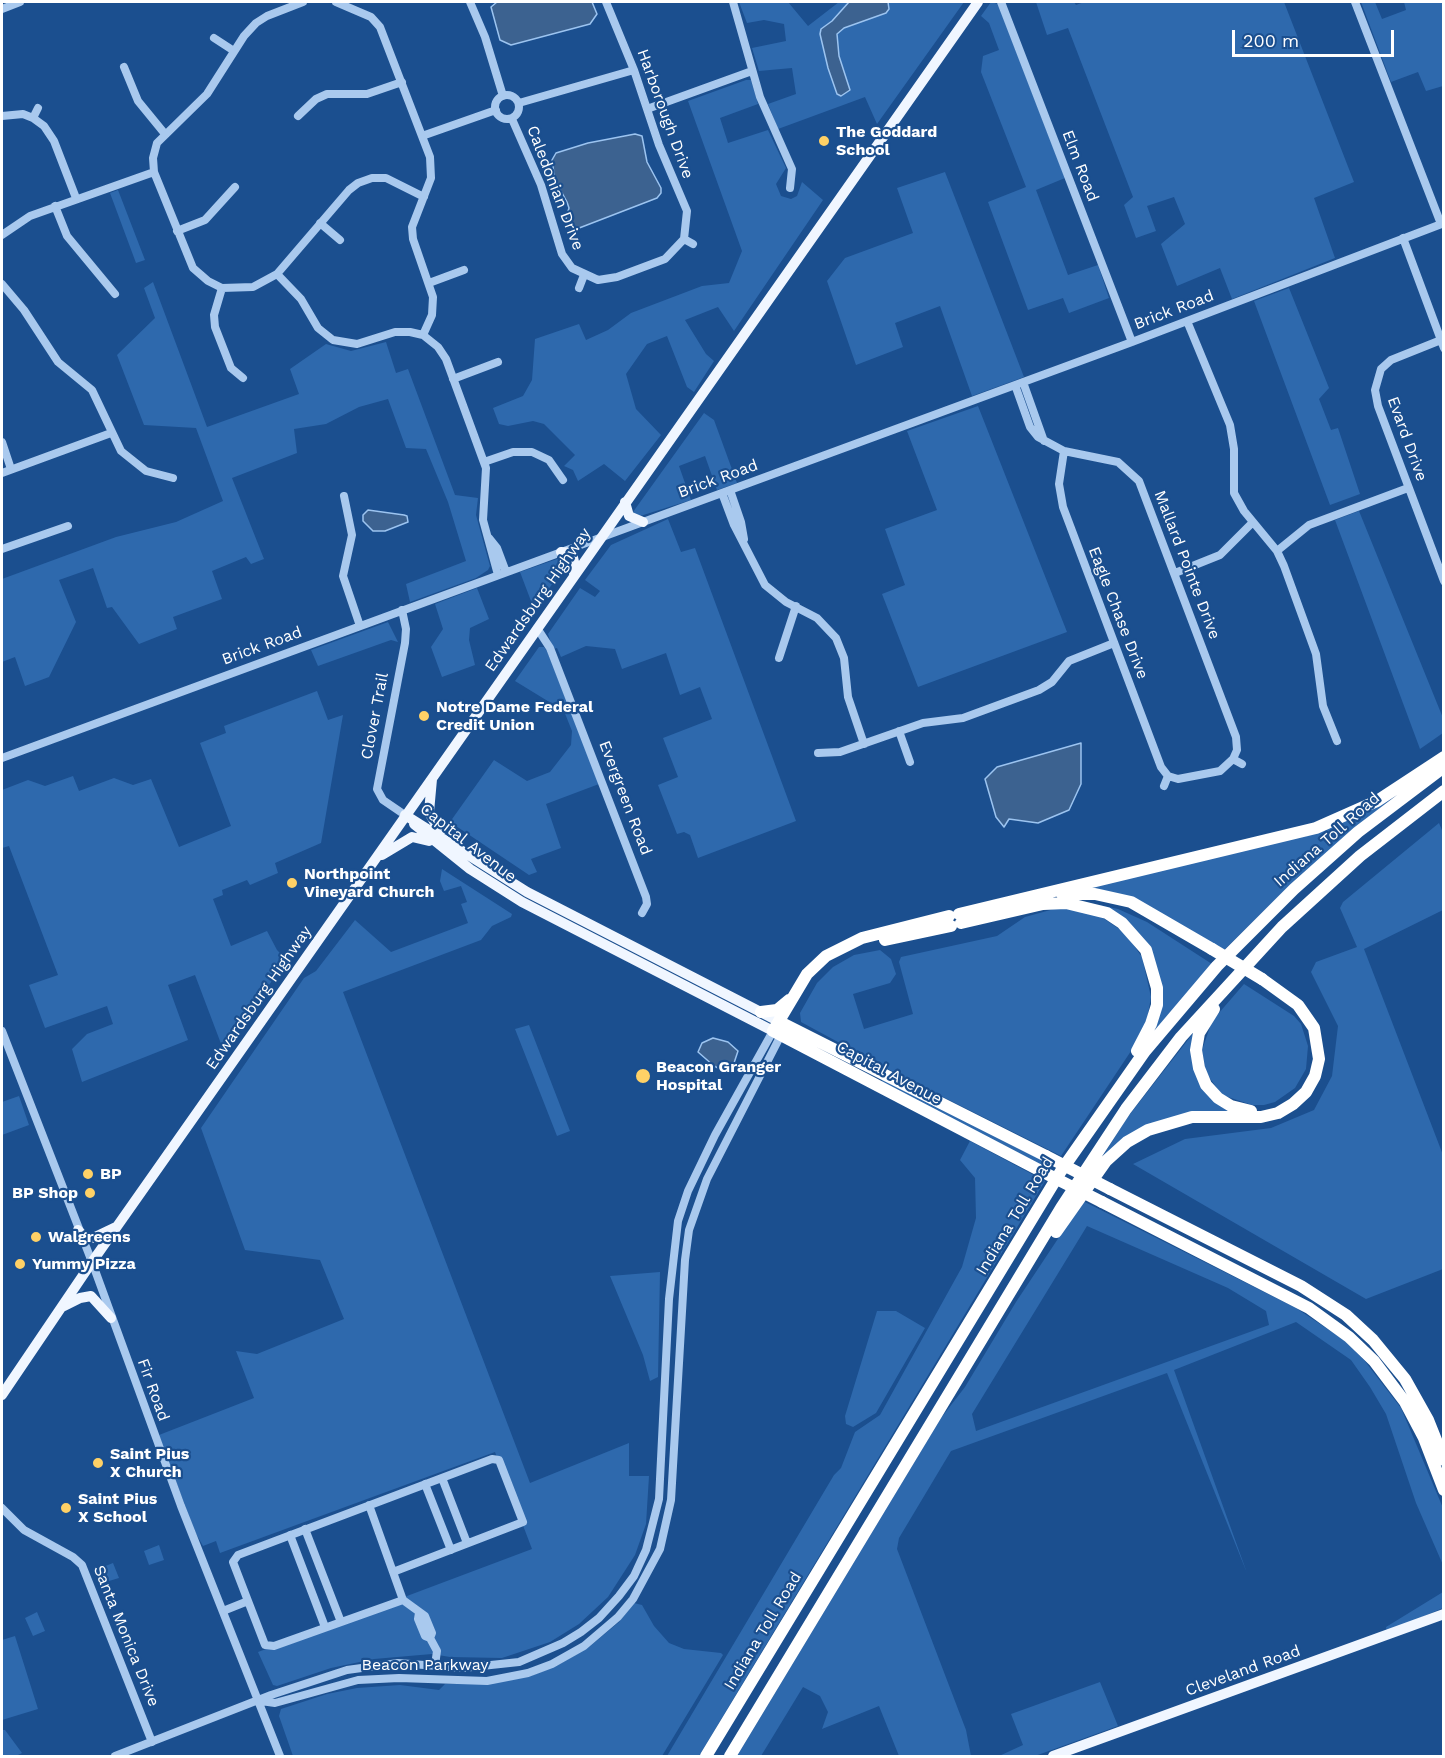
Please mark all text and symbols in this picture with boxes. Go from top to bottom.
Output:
scale bar [1235,18,1397,56]
text: 200 m [1243,30,1299,51]
street label: Harborough Drive [633,47,697,181]
place label: The Goddard School [836,122,937,160]
street label: Caledonian Drive [522,123,588,253]
street label: Elm Road [1058,128,1102,204]
marker: The Goddard School [817,134,831,148]
street label: Brick Road [1131,286,1217,334]
street label: Evard Drive [1383,394,1431,484]
street label: Brick Road [675,456,761,502]
street label: Mallard Pointe Drive [1150,488,1224,642]
street label: Edwardsburg Highway [481,524,595,676]
street label: Eagle Chase Drive [1084,544,1152,682]
street label: Brick Road [219,623,305,669]
street label: Clover Trail [357,671,393,761]
place label: Notre Dame Federal Credit Union [436,697,593,735]
marker: Notre Dame Federal Credit Union [417,709,431,723]
street label: Evergreen Road [594,738,656,858]
street label: Indiana Toll Road [1270,789,1384,891]
street label: Capital Avenue [416,799,520,887]
place label: Northpoint Vineyard Church [304,864,434,902]
marker: Northpoint Vineyard Church [285,876,299,890]
street label: Edwardsburg Highway [202,922,316,1074]
street label: Capital Avenue [833,1037,945,1109]
place label: Beacon Granger Hospital [656,1057,781,1095]
marker: Beacon Granger Hospital [634,1067,652,1085]
street label: Indiana Toll Road [972,1154,1058,1278]
place label: BP [100,1164,122,1184]
marker: BP [81,1167,95,1181]
place label: BP Shop [12,1183,78,1203]
marker: BP Shop [83,1186,97,1200]
place label: Walgreens [48,1227,131,1247]
marker: Walgreens [29,1230,43,1244]
place label: Yummy Pizza [32,1254,136,1274]
marker: Yummy Pizza [13,1257,27,1271]
street label: Fir Road [133,1356,173,1424]
place label: Saint Pius X Church [110,1444,189,1482]
marker: Saint Pius X Church [91,1456,105,1470]
place label: Saint Pius X School [78,1489,157,1527]
marker: Saint Pius X School [59,1501,73,1515]
street label: Santa Monica Drive [89,1563,163,1709]
street label: Indiana Toll Road [720,1569,806,1693]
street label: Cleveland Road [1183,1641,1303,1701]
street label: Beacon Parkway [361,1655,489,1675]

